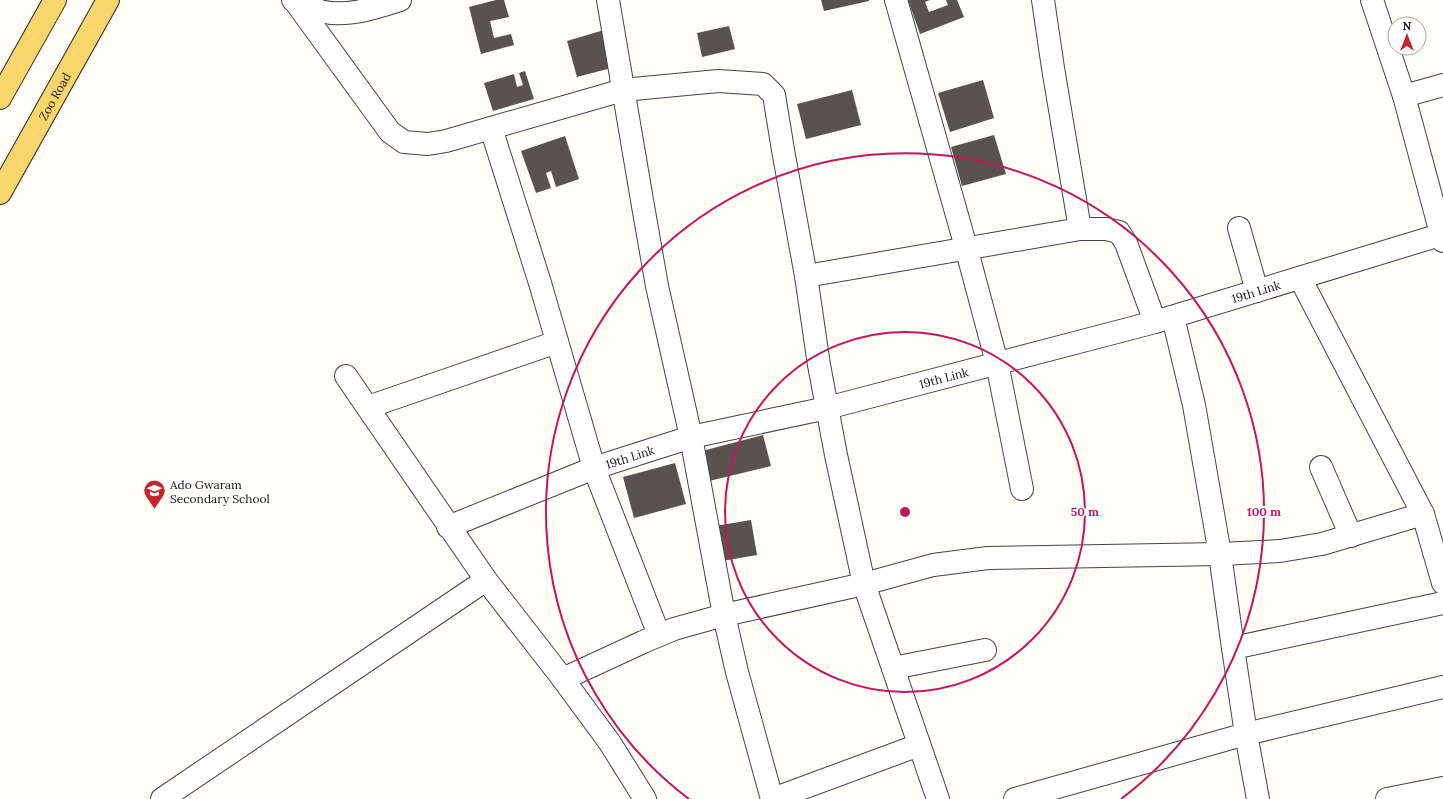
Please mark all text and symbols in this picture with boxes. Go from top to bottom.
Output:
north arrow [1387,16,1427,56]
text: N [1403,19,1412,33]
street label: Zoo Road [35,70,74,123]
street label: 19th Link [1230,276,1283,306]
street label: 19th Link [917,364,970,391]
street label: 19th Link [603,442,657,471]
place label: Ado Gwaram Secondary School [169,477,270,506]
school or university icon: Ado Gwaram Secondary School [142,478,168,511]
text: 50 m [1071,504,1099,519]
text: 100 m [1247,504,1281,519]
centre of rings [898,505,912,519]

